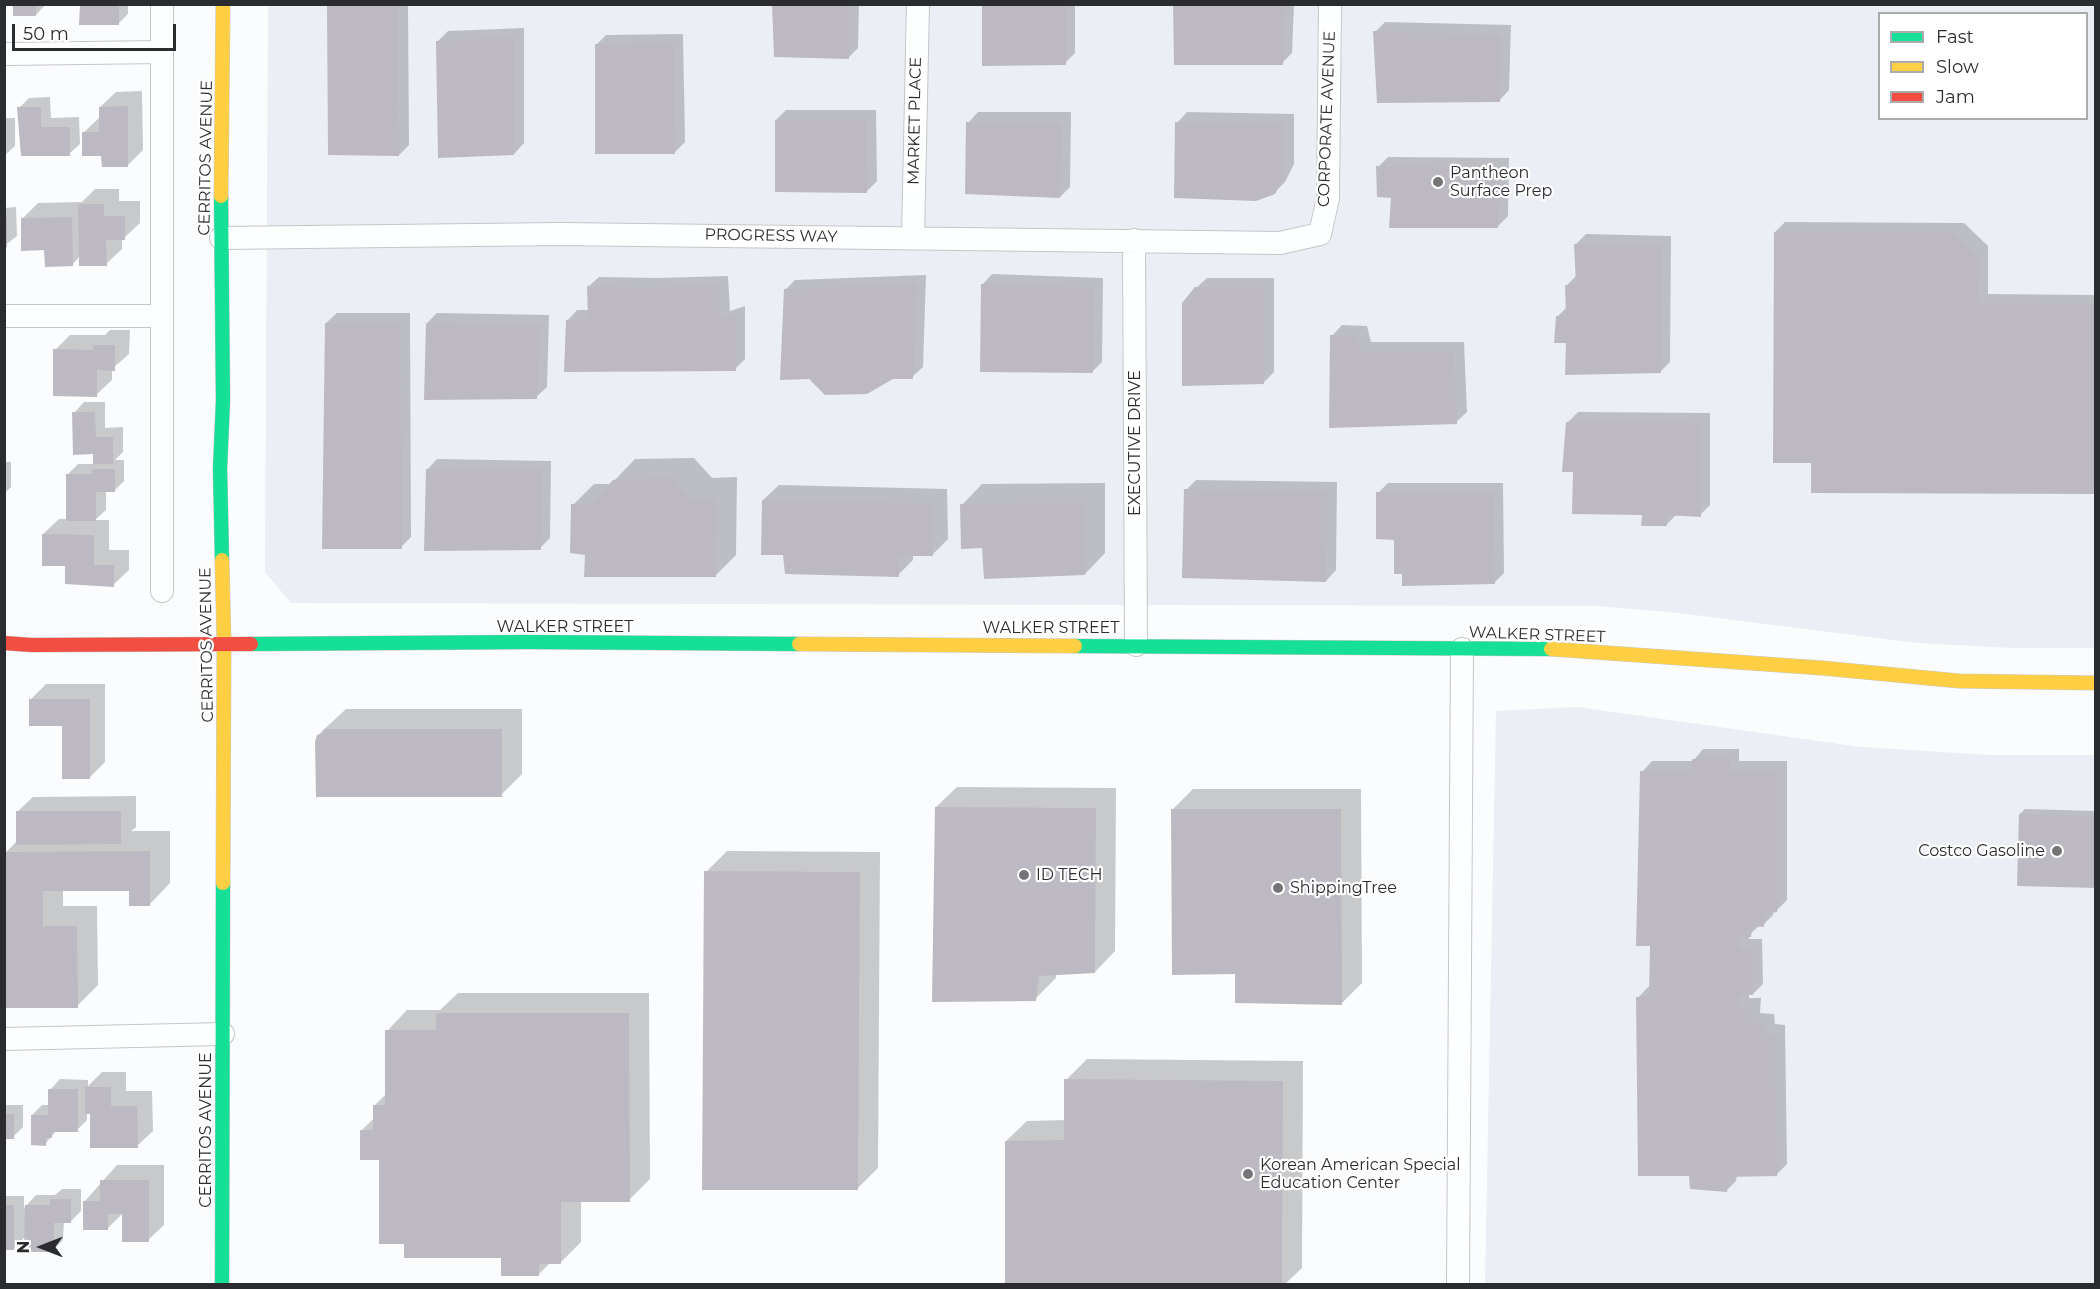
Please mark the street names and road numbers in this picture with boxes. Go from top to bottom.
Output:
street label: CORPORATE AVENUE [1314,31,1340,207]
street label: MARKET PLACE [904,57,926,185]
street label: CERRITOS AVENUE [195,80,217,236]
street label: PROGRESS WAY [704,225,838,247]
street label: EXECUTIVE DRIVE [1125,370,1145,516]
street label: CERRITOS AVENUE [196,567,218,723]
street label: WALKER STREET [497,617,633,637]
street label: WALKER STREET [983,618,1119,638]
street label: WALKER STREET [1468,623,1606,647]
street label: CERRITOS AVENUE [196,1052,216,1208]

